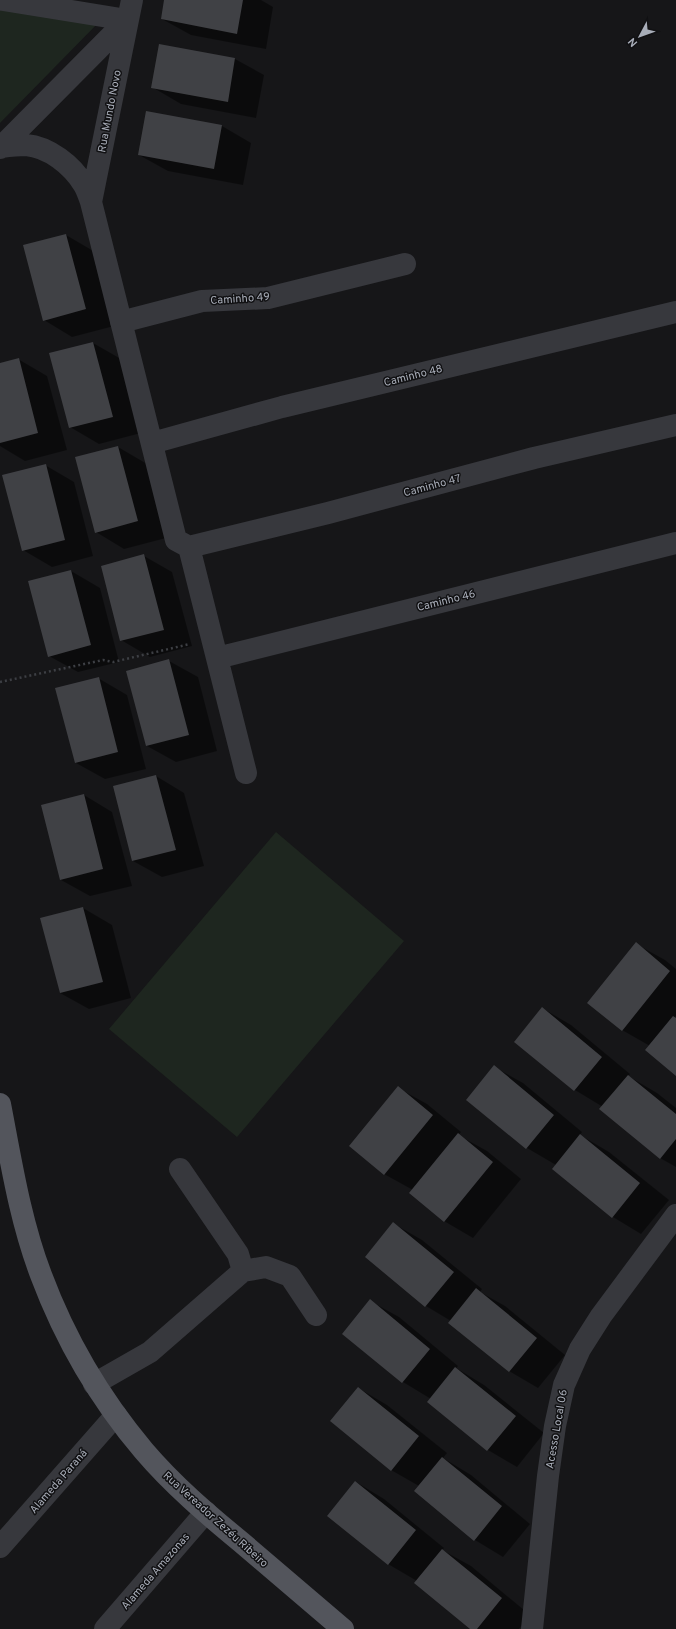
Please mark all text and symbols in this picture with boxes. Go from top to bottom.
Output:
north arrow [620,16,660,56]
text: N [625,34,641,49]
street label: Rua Mundo Novo [95,69,125,154]
street label: Caminho 49 [210,290,270,308]
street label: Caminho 48 [382,362,444,390]
street label: Caminho 47 [402,472,463,500]
street label: Caminho 46 [416,587,477,615]
street label: Acesso Local 06 [543,1388,571,1470]
street label: Alameda Paraná [27,1446,91,1517]
street label: Rua Vereador Zezéu Ribeiro [160,1469,271,1571]
street label: Alameda Amazonas [119,1530,193,1613]

